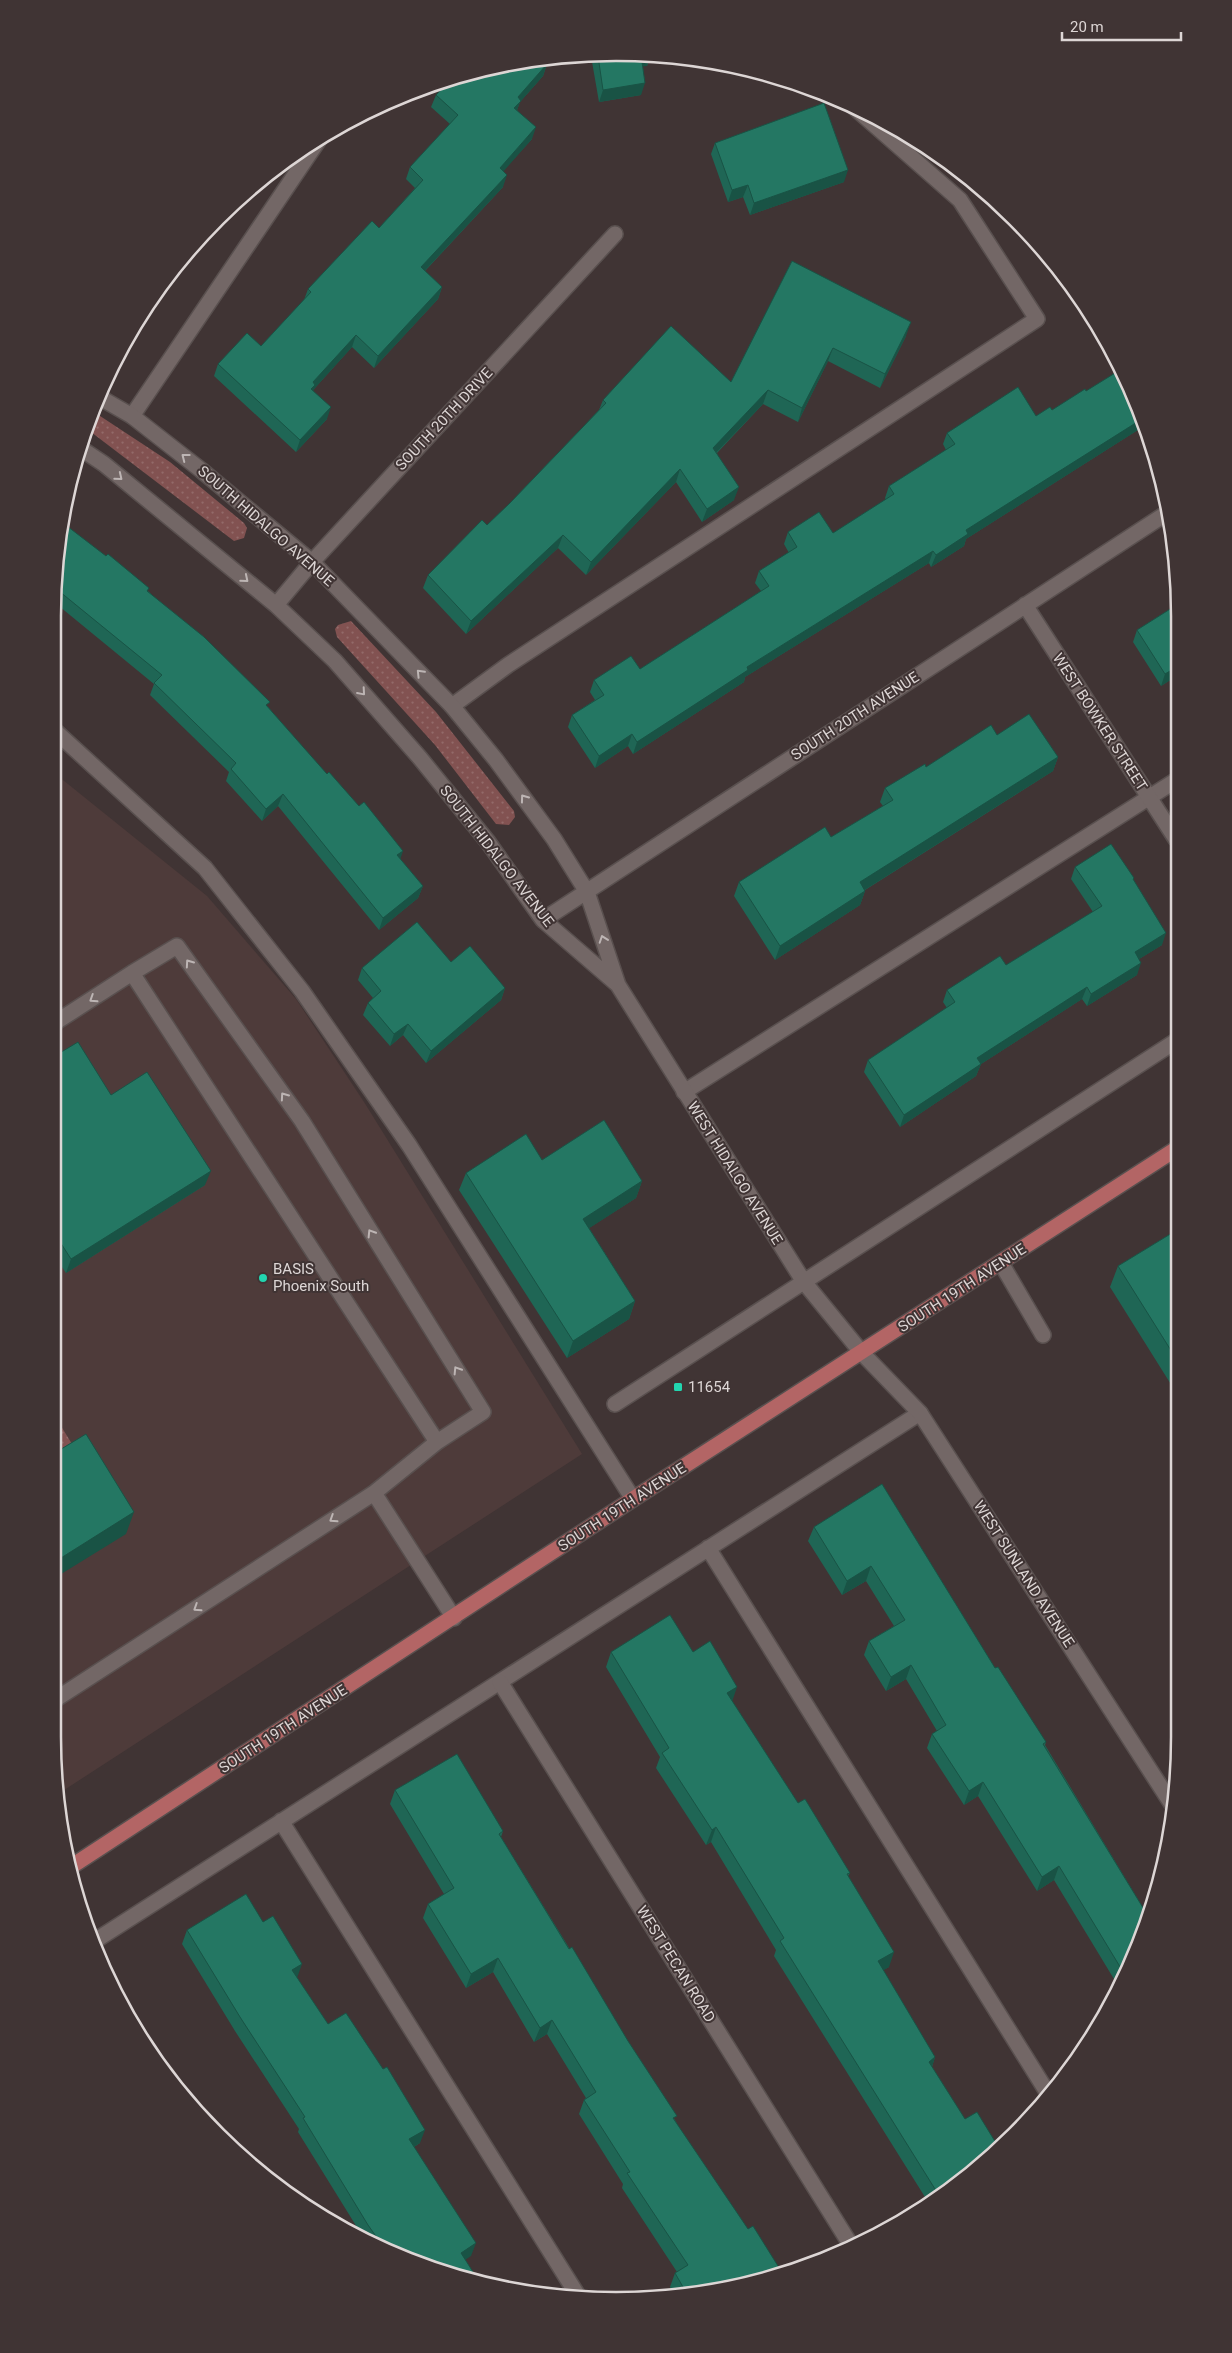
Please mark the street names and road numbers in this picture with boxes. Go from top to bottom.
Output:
street label: SOUTH 20TH DRIVE [392,364,497,474]
street label: SOUTH HIDALGO AVENUE [194,462,338,590]
street label: WEST BOWKER STREET [1049,650,1151,794]
street label: SOUTH 20TH AVENUE [788,668,923,764]
street label: SOUTH HIDALGO AVENUE [436,782,558,931]
street label: WEST HIDALGO AVENUE [684,1098,787,1248]
street label: SOUTH 19TH AVENUE [895,1240,1030,1336]
street label: SOUTH 19TH AVENUE [555,1459,690,1555]
street label: WEST SUNLAND AVENUE [970,1497,1078,1651]
street label: SOUTH 19TH AVENUE [216,1681,351,1777]
street label: WEST PECAN ROAD [633,1902,719,2026]

